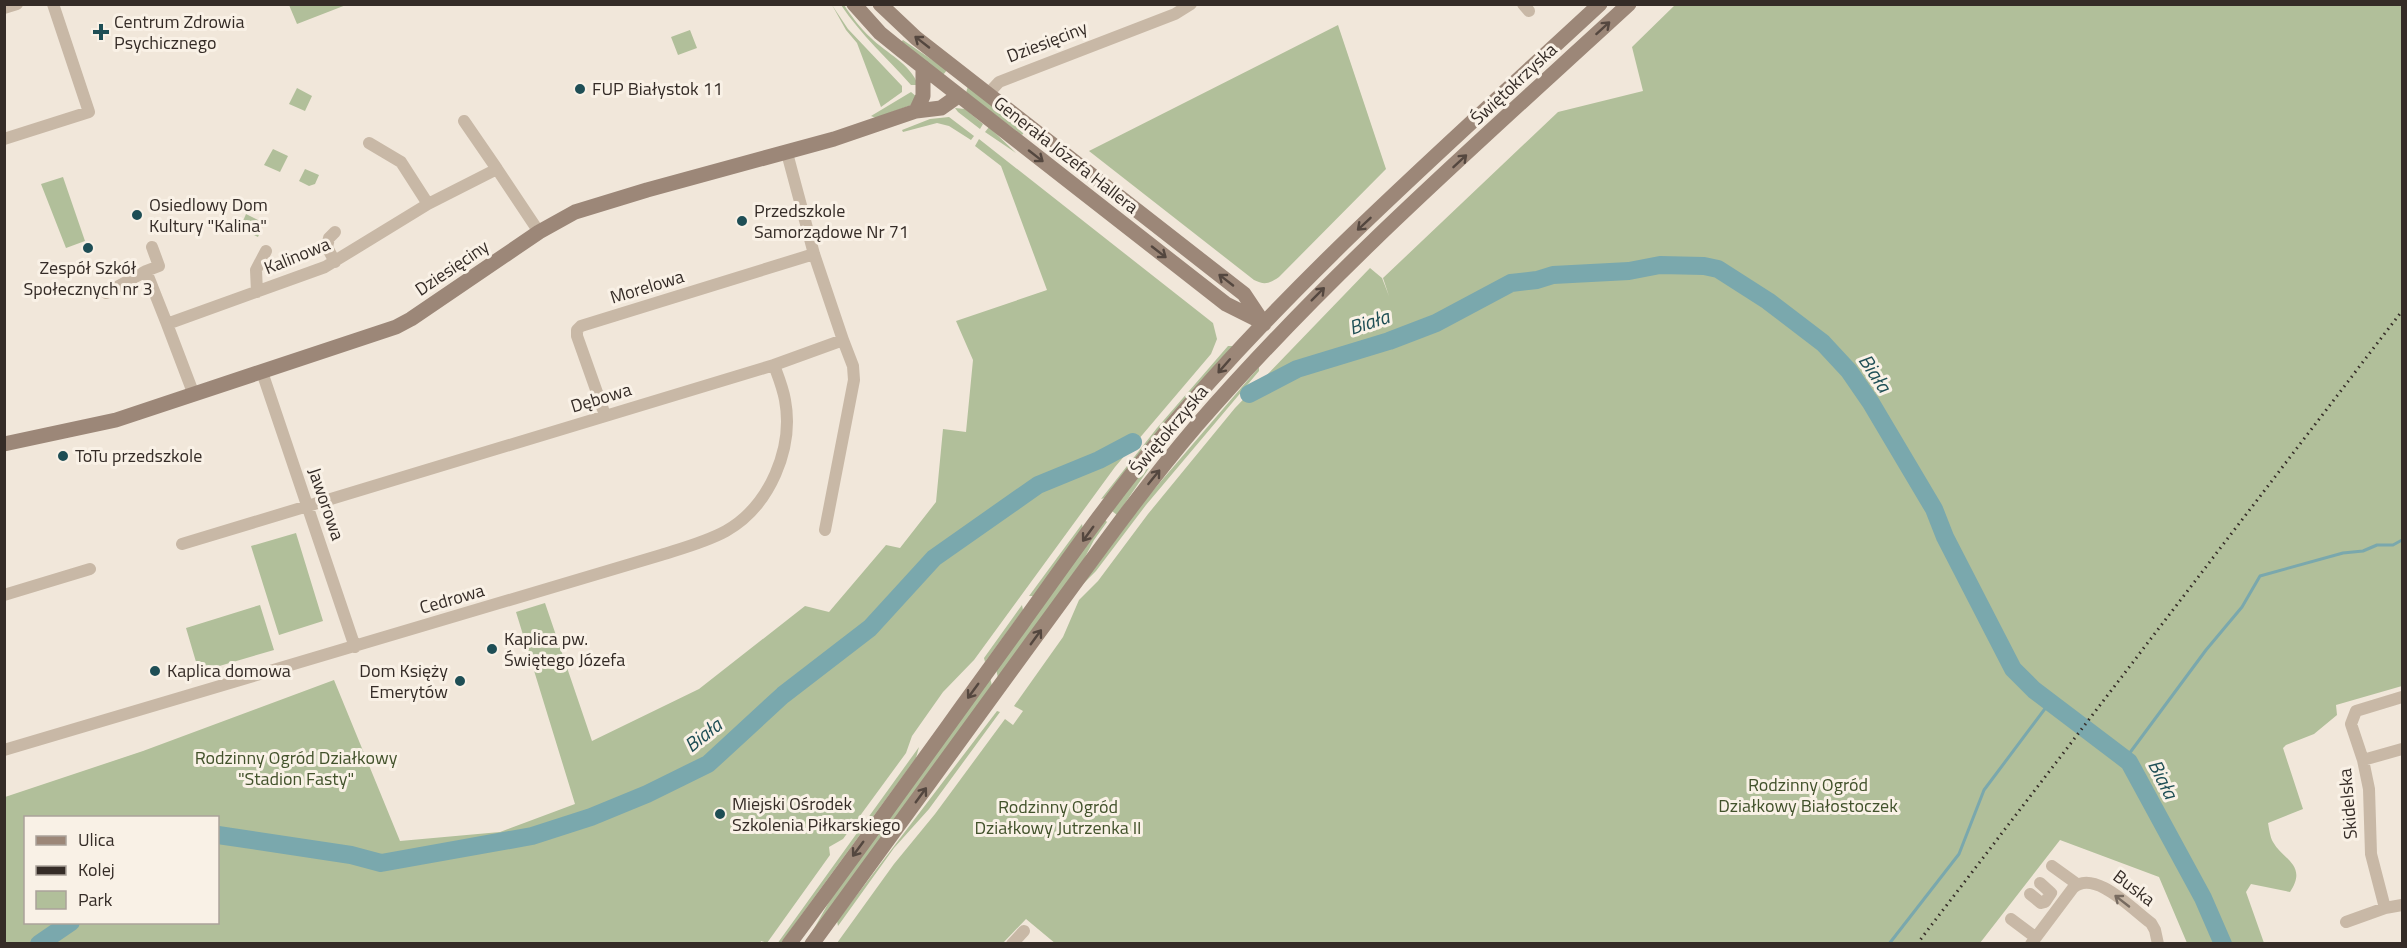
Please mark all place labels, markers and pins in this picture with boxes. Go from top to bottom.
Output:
place label: Centrum Zdrowia Psychicznego [114,8,245,56]
marker: Centrum Zdrowia Psychicznego [92,23,110,41]
place label: FUP Białystok 11 [592,75,723,102]
marker: FUP Białystok 11 [573,82,587,96]
place label: Osiedlowy Dom Kultury "Kalina" [149,191,268,239]
place label: Przedszkole Samorządowe Nr 71 [754,197,909,245]
marker: Osiedlowy Dom Kultury "Kalina" [130,208,144,222]
marker: Przedszkole Samorządowe Nr 71 [735,214,749,228]
marker: Zespół Szkół Społecznych nr 3 [81,241,95,255]
place label: Zespół Szkół Społecznych nr 3 [24,254,152,302]
place label: ToTu przedszkole [75,442,202,469]
marker: ToTu przedszkole [56,449,70,463]
place label: Kaplica pw. Świętego Józefa [504,625,625,673]
marker: Kaplica pw. Świętego Józefa [485,642,499,656]
place label: Kaplica domowa [167,657,291,684]
place label: Dom Księży Emerytów [359,657,448,705]
marker: Kaplica domowa [148,664,162,678]
marker: Dom Księży Emerytów [453,674,467,688]
place label: Miejski Ośrodek Szkolenia Piłkarskiego [732,790,900,838]
marker: Miejski Ośrodek Szkolenia Piłkarskiego [713,807,727,821]

